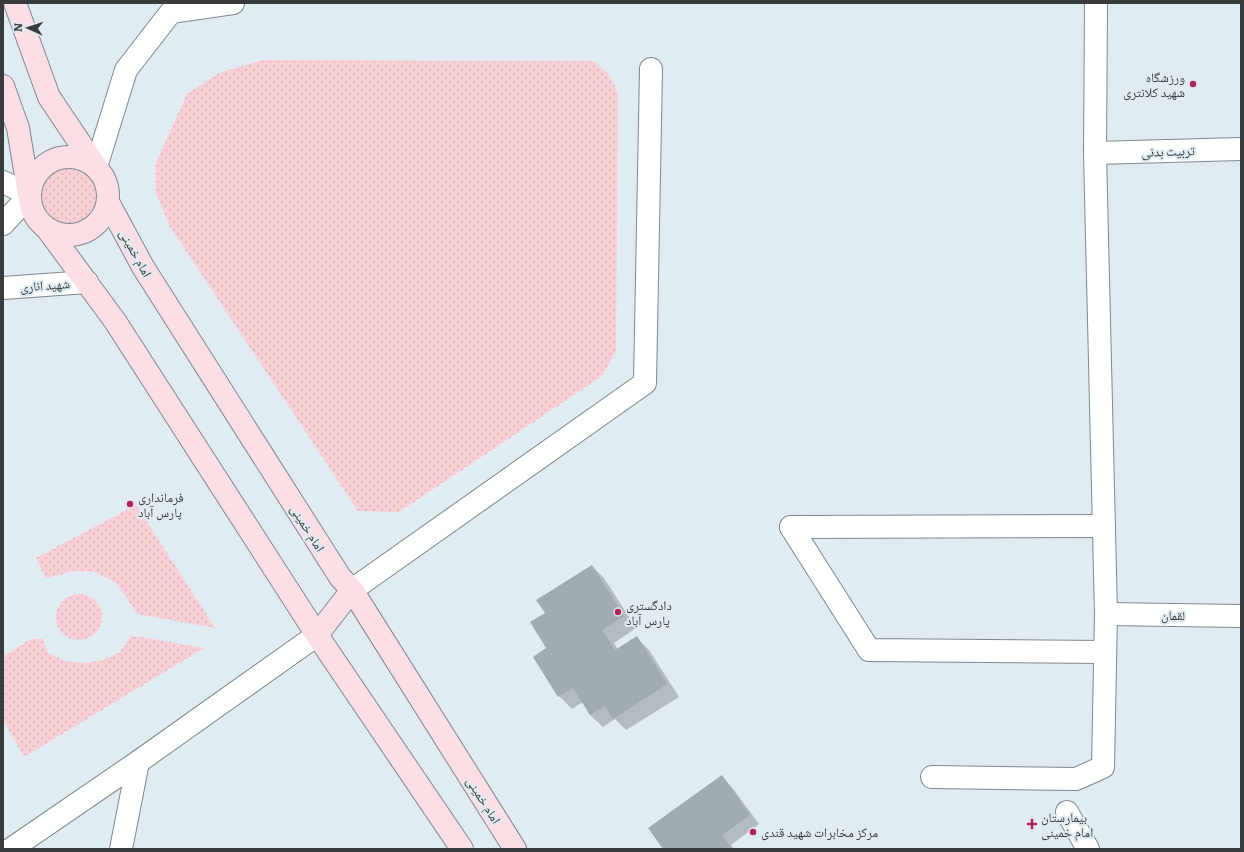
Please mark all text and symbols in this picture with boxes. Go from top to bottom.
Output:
north arrow [8,8,48,48]
text: N [9,22,25,32]
place label: ورزشگاه شهید کلانتری [1123,67,1185,101]
marker: ورزشگاه شهید کلانتری [1188,79,1198,89]
street label: تربیت بدنی [1141,140,1195,161]
street label: امام خمینی [115,225,157,280]
street label: شهید اناری [19,273,71,296]
place label: فرمانداری پارس آباد [138,487,184,521]
marker: فرمانداری پارس آباد [125,499,135,509]
street label: امام خمینی [287,501,330,555]
place label: دادگستری پارس آباد [626,595,672,629]
street label: لقمان [1161,605,1185,624]
marker: دادگستری پارس آباد [613,607,623,617]
street label: امام خمینی [463,773,506,827]
place label: بیمارستان امام خمینی [1041,807,1093,841]
marker: بیمارستان امام خمینی [1026,818,1038,830]
place label: مرکز مخابرات شهید قندی [761,822,878,841]
marker: مرکز مخابرات شهید قندی [748,827,758,837]

